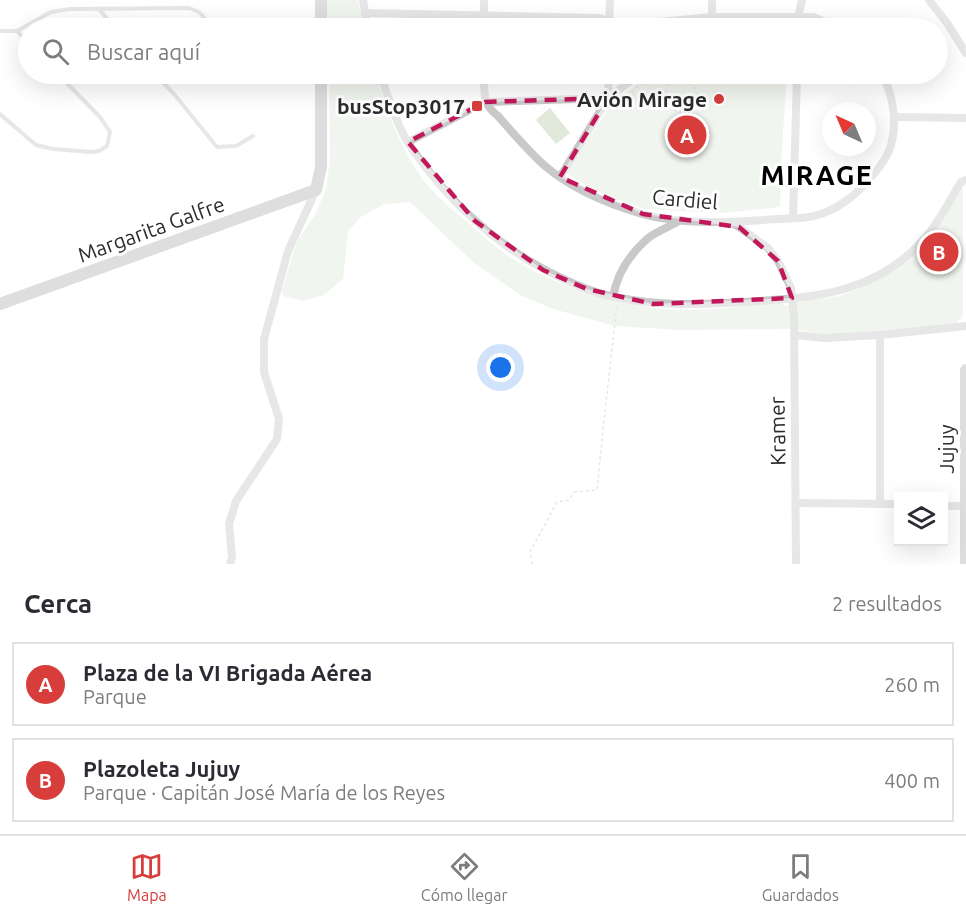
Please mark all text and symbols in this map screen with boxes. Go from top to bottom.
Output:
search box [18,18,948,84]
icon: search [39,35,72,68]
text: Buscar aquí [87,39,200,64]
place label: Avión Mirage [577,87,707,111]
marker: Avión Mirage [712,92,726,106]
place label: busStop3017 [337,94,465,118]
marker: busStop3017 [470,99,484,113]
north arrow [822,102,876,156]
pin: A [668,112,706,158]
district label: MIRAGE [761,160,873,190]
street label: Cardiel [651,184,719,214]
street label: Margarita Galfre [74,191,228,267]
pin: B [920,230,958,274]
your location [486,353,515,382]
street label: Kramer [764,396,790,466]
street label: Jujuy [934,424,958,474]
map controls [894,492,948,546]
button: layers [894,492,948,546]
text: Cerca [24,589,92,618]
text: 2 resultados [832,592,942,615]
text: Plaza de la VI Brigada Aérea [83,660,372,685]
text: A [38,673,53,696]
text: 260 m [884,673,940,696]
text: Parque [83,685,147,708]
text: Plazoleta Jujuy [83,756,240,781]
text: B [39,769,52,792]
text: 400 m [884,769,940,792]
text: Parque · Capitán José María de los Reyes [83,781,445,804]
tab: Mapa [127,850,167,904]
tab: Cómo llegar [421,850,508,904]
tab: Guardados [762,850,839,904]

